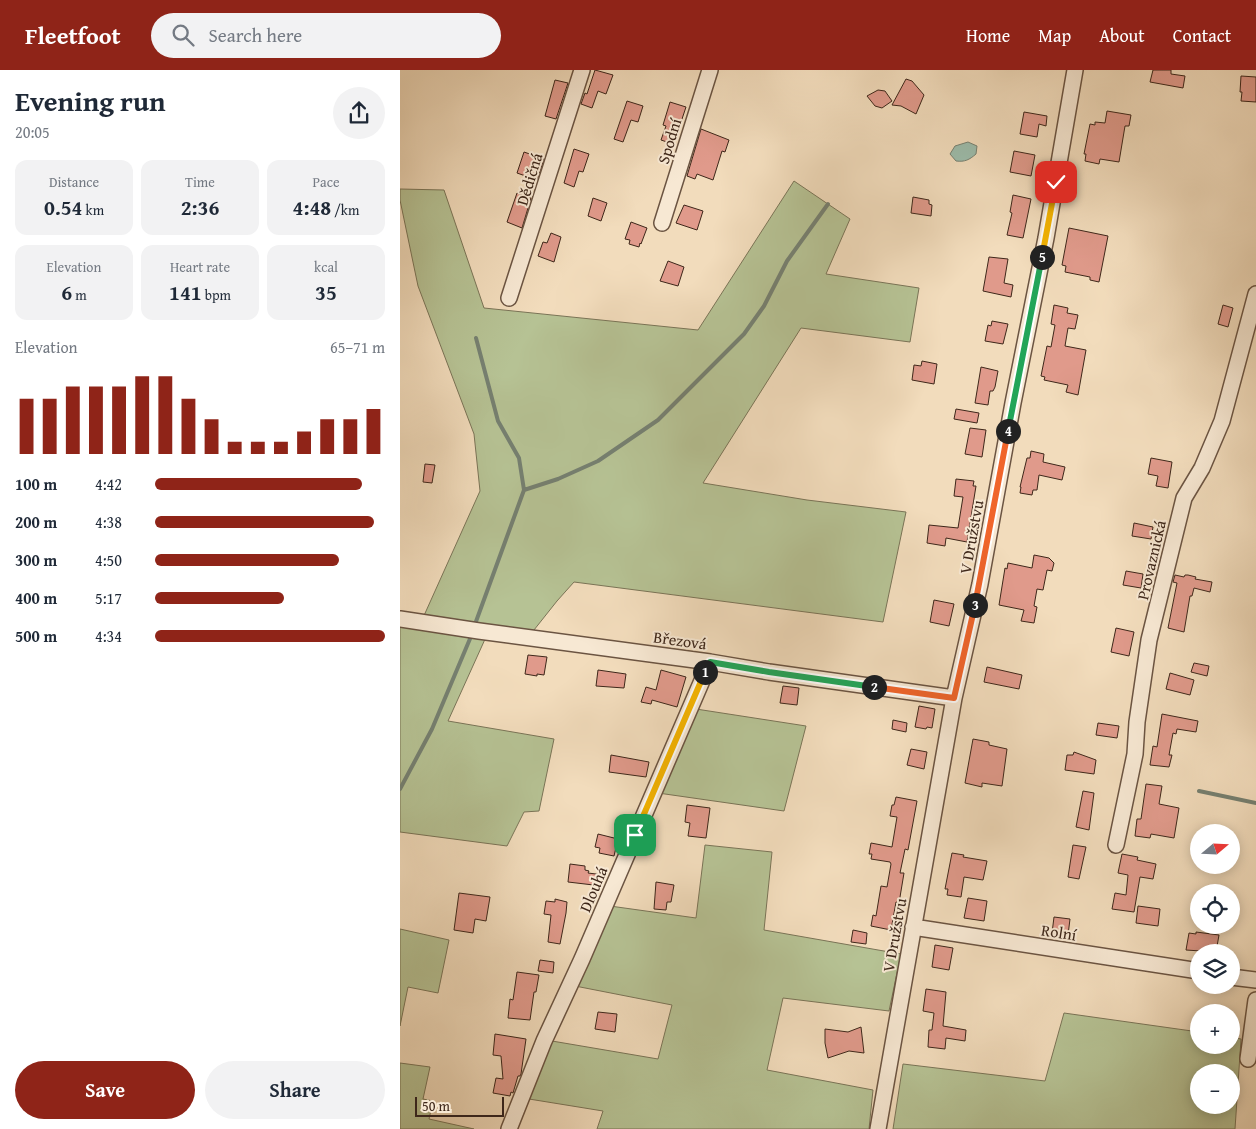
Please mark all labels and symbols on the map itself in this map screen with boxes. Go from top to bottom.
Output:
street label: Spodní [651,115,687,167]
street label: Dědičná [510,149,548,208]
pin [1035,161,1077,203]
pin: 5 [1030,244,1054,270]
pin: 4 [996,418,1020,444]
street label: V Družstvu [953,498,989,576]
street label: Provaznická [1130,517,1172,602]
pin: 3 [962,592,988,618]
street label: Březová [652,624,709,656]
pin: 1 [692,660,718,684]
pin: 2 [862,674,886,700]
pin [614,814,656,856]
north arrow [1190,824,1240,874]
street label: Dlouhá [573,862,614,916]
street label: V Družstvu [876,896,912,974]
street label: Rolní [1040,917,1079,947]
scale bar [415,1094,504,1117]

